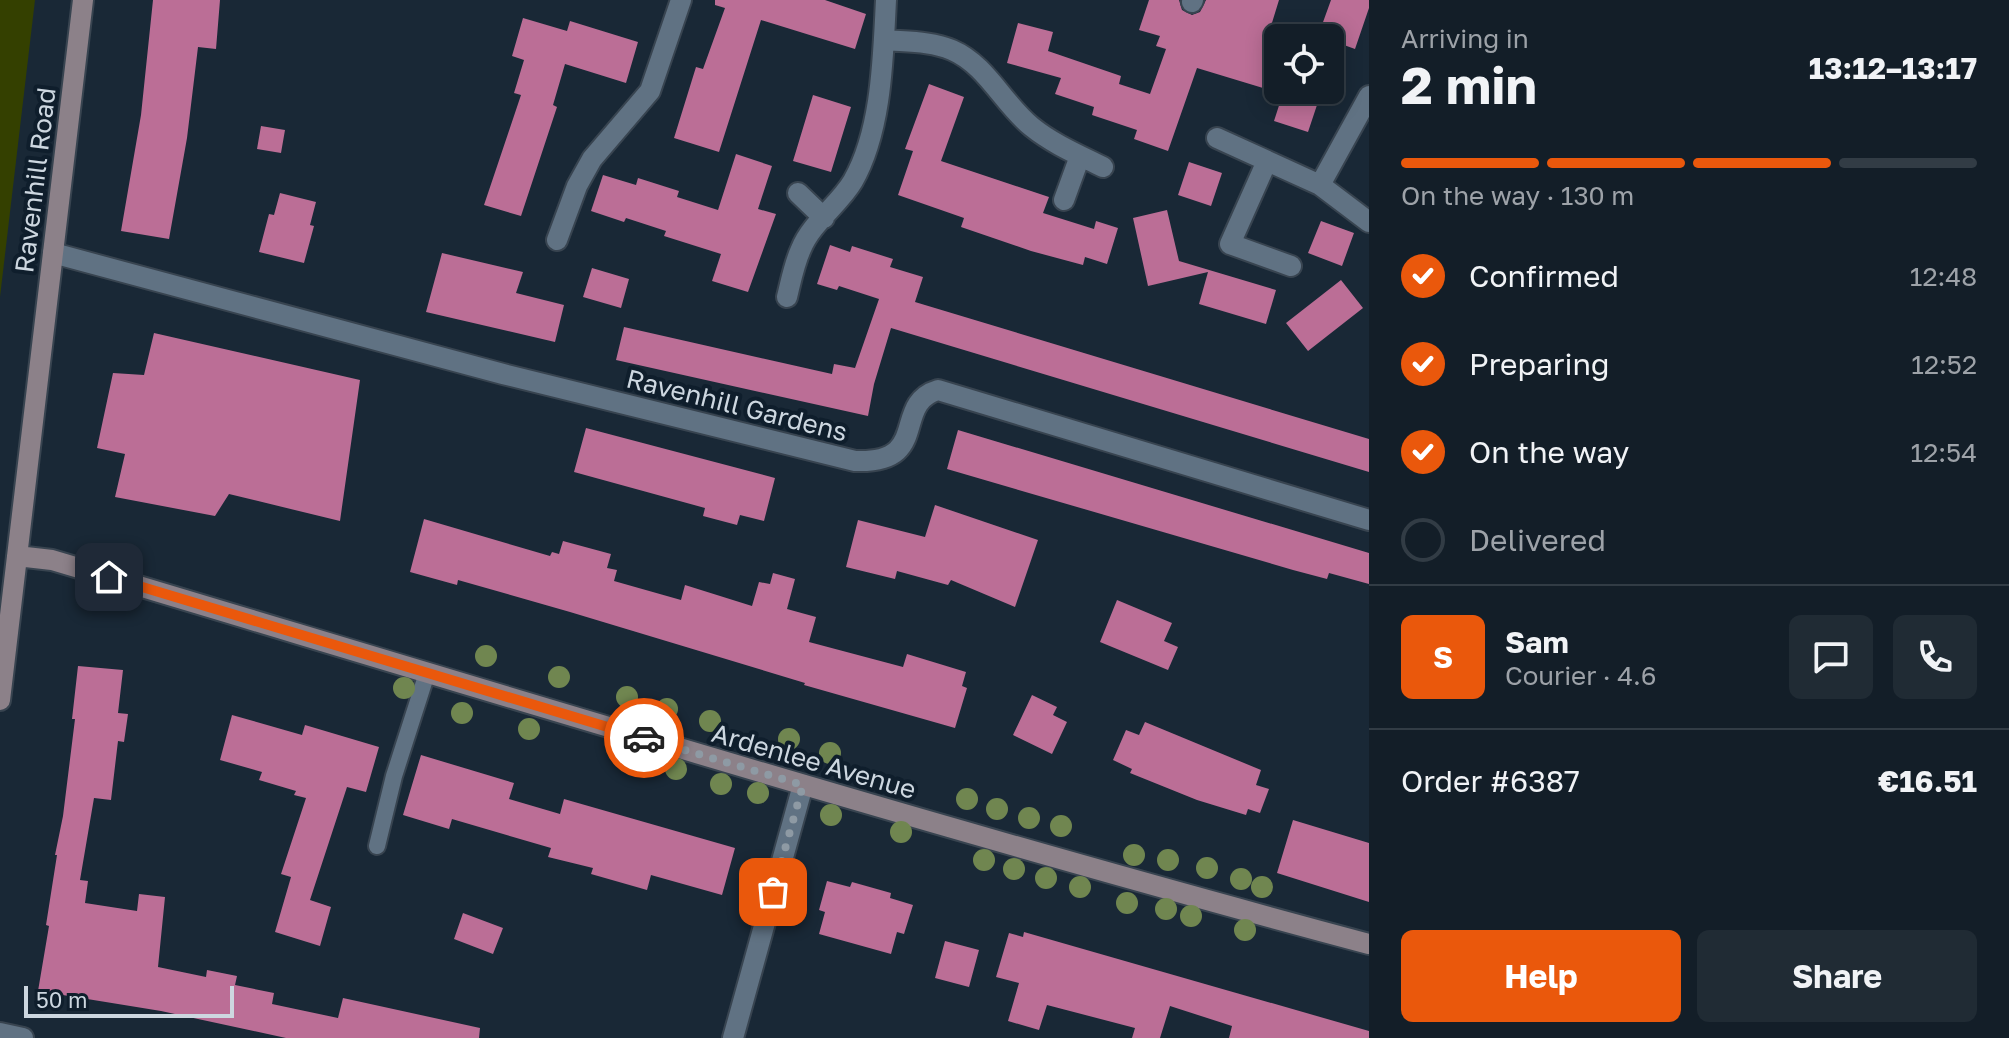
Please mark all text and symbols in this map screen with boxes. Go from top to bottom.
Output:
text: Arriving in [1401,23,1529,54]
map controls [1264,24,1344,104]
button: locate [1264,24,1344,104]
text: 13:12–13:17 [1809,50,1977,86]
text: 2 min [1401,53,1537,115]
street label: Ravenhill Road [8,86,62,274]
text: On the way · 130 m [1401,180,1634,211]
icon: check [1401,254,1445,298]
text: Confirmed [1469,258,1619,294]
text: 12:48 [1910,261,1977,292]
icon: check [1401,342,1445,386]
text: Preparing [1469,346,1610,382]
text: 12:52 [1911,349,1977,380]
street label: Ravenhill Gardens [623,363,851,447]
icon: check [1401,430,1445,474]
text: On the way [1469,434,1629,470]
text: 12:54 [1911,437,1977,468]
text: Delivered [1469,522,1606,558]
pin [75,543,143,611]
icon: home [87,555,131,599]
button: chat [1789,615,1873,699]
button: phone [1893,615,1977,699]
text: Sam [1505,624,1569,660]
text: S [1433,639,1453,675]
text: Courier · 4.6 [1505,660,1657,691]
courier [604,698,684,778]
icon: car [622,716,666,760]
street label: Ardenlee Avenue [708,717,920,805]
text: Order #6387 [1401,763,1580,799]
text: €16.51 [1878,763,1977,799]
pin [739,858,807,926]
icon: bag [751,870,795,914]
button: Help [1401,930,1681,1022]
button: Share [1697,930,1977,1022]
scale bar [24,982,234,1018]
text: 50 m [36,986,87,1013]

